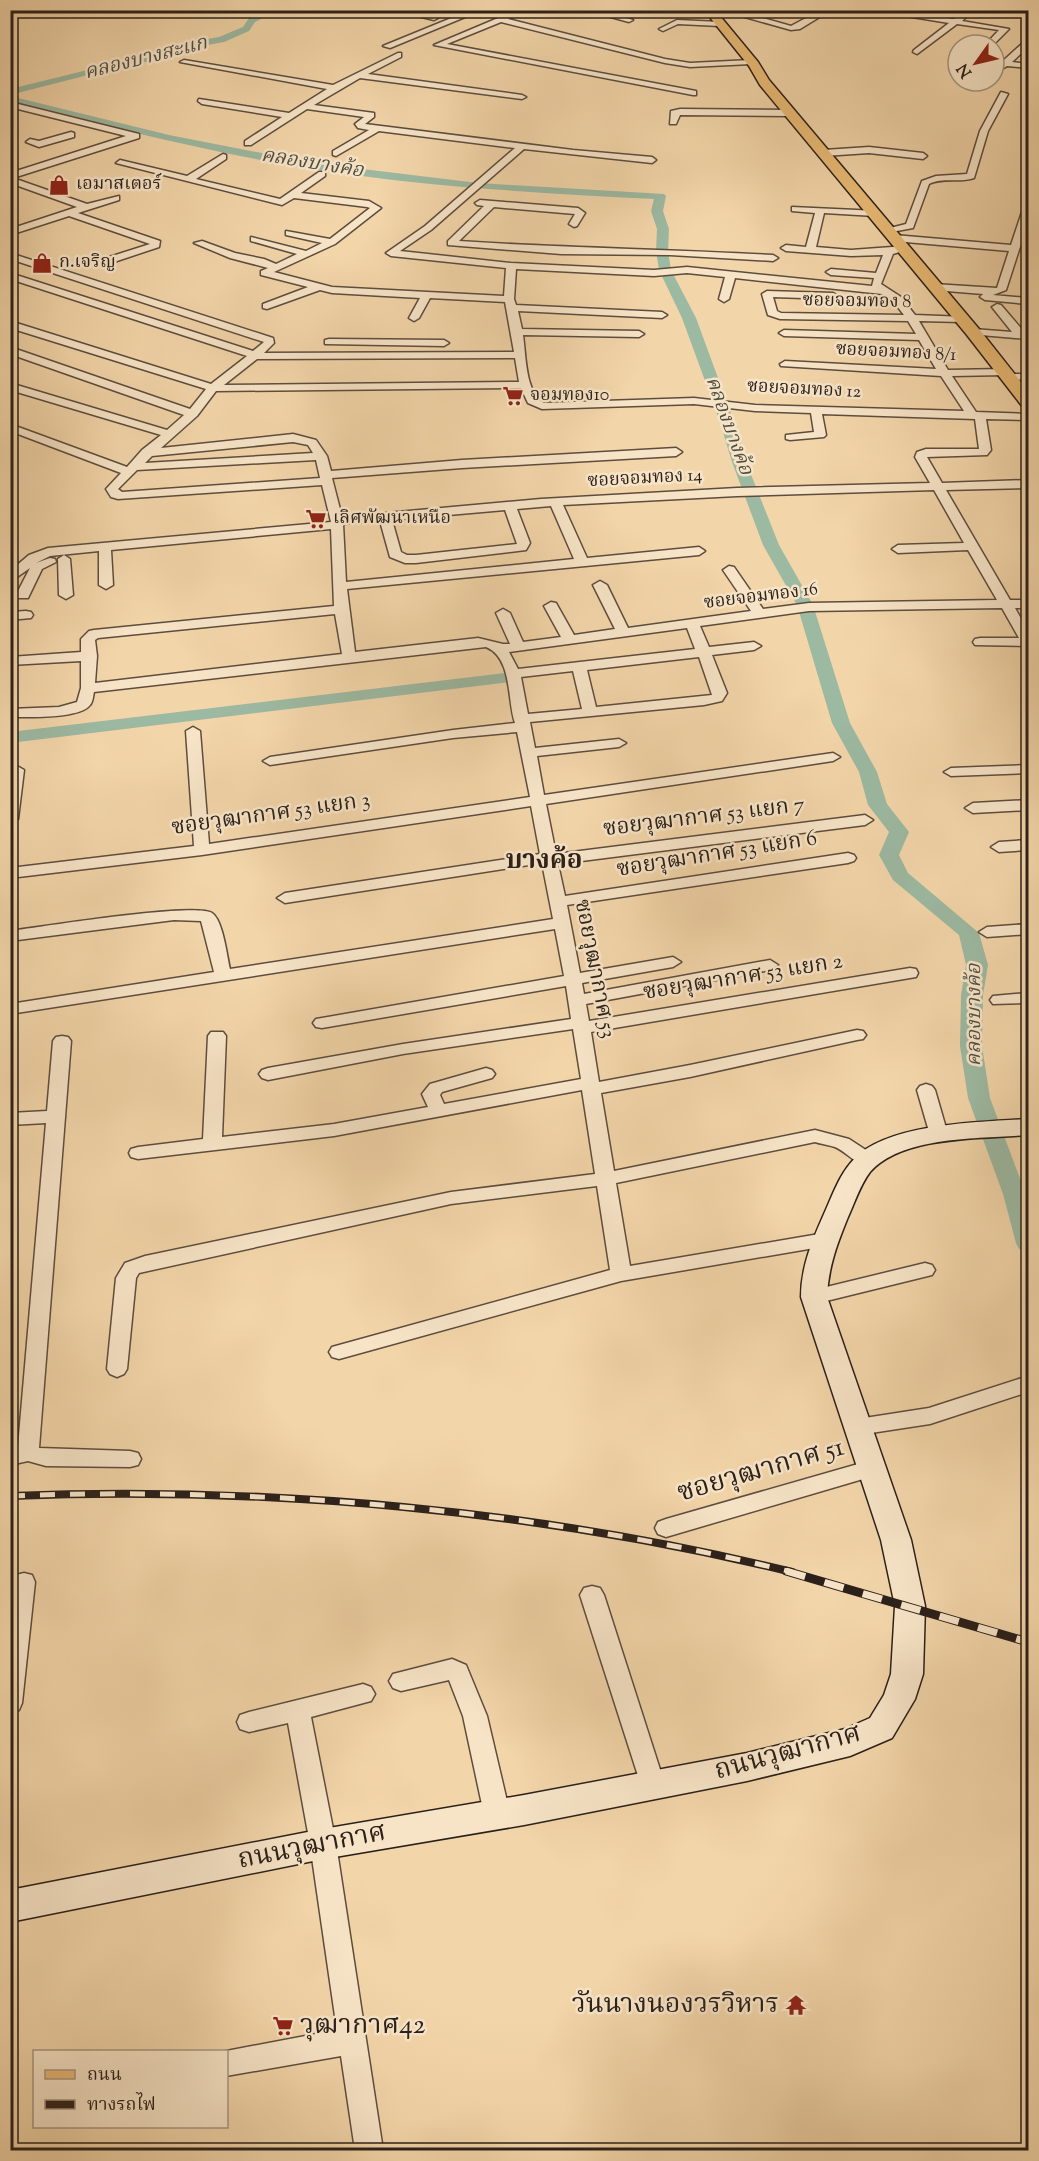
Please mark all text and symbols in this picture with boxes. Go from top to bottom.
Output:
water label: คลองบางสะแก [81,30,211,88]
north arrow [946,33,1006,93]
text: N [952,58,979,82]
water label: คลองบางค้อ [259,142,366,187]
place label: เอมาสเตอร์ [76,172,162,198]
shop icon: เอมาสเตอร์ [47,173,71,197]
place label: ก.เจริญ [59,250,116,276]
shop icon: ก.เจริญ [30,251,54,275]
street label: ซอยจอมทอง 8 [802,288,912,316]
street label: ซอยจอมทอง 8/1 [835,337,957,369]
water label: คลองบางค้อ [697,373,760,481]
street label: ซอยจอมทอง 12 [746,374,862,406]
place label: จอมทอง10 [530,383,609,409]
supermarket icon: จอมทอง10 [501,384,525,408]
street label: ซอยจอมทอง 14 [587,463,703,495]
place label: เลิศพัฒนาเหนือ [333,506,451,532]
supermarket icon: เลิศพัฒนาเหนือ [304,507,328,531]
street label: ซอยจอมทอง 16 [702,577,820,617]
street label: ซอยวุฒากาศ 53 แยก 3 [170,785,372,845]
street label: ซอยวุฒากาศ 53 แยก 7 [602,790,806,846]
street label: ซอยวุฒากาศ 53 แยก 6 [615,823,819,887]
district label: บางค้อ [505,843,583,880]
street label: ซอยวุฒากาศ 53 [565,897,623,1041]
street label: ซอยวุฒากาศ 53 แยก 2 [641,946,845,1010]
water label: คลองบางค้อ [961,962,990,1066]
street label: ซอยวุฒากาศ 51 [673,1429,849,1513]
street label: ถนนวุฒากาศ [710,1715,866,1791]
street label: ถนนวุฒากาศ [235,1814,389,1880]
place label: วันนางนองวรวิหาร [572,1986,779,2025]
temple icon: วันนางนองวรวิหาร [784,1993,808,2017]
place label: วุฒากาศ42 [300,2007,426,2046]
supermarket icon: วุฒากาศ42 [271,2014,295,2038]
legend [33,2050,228,2128]
text: ถนน [87,2063,122,2089]
text: ทางรถไฟ [87,2092,156,2119]

